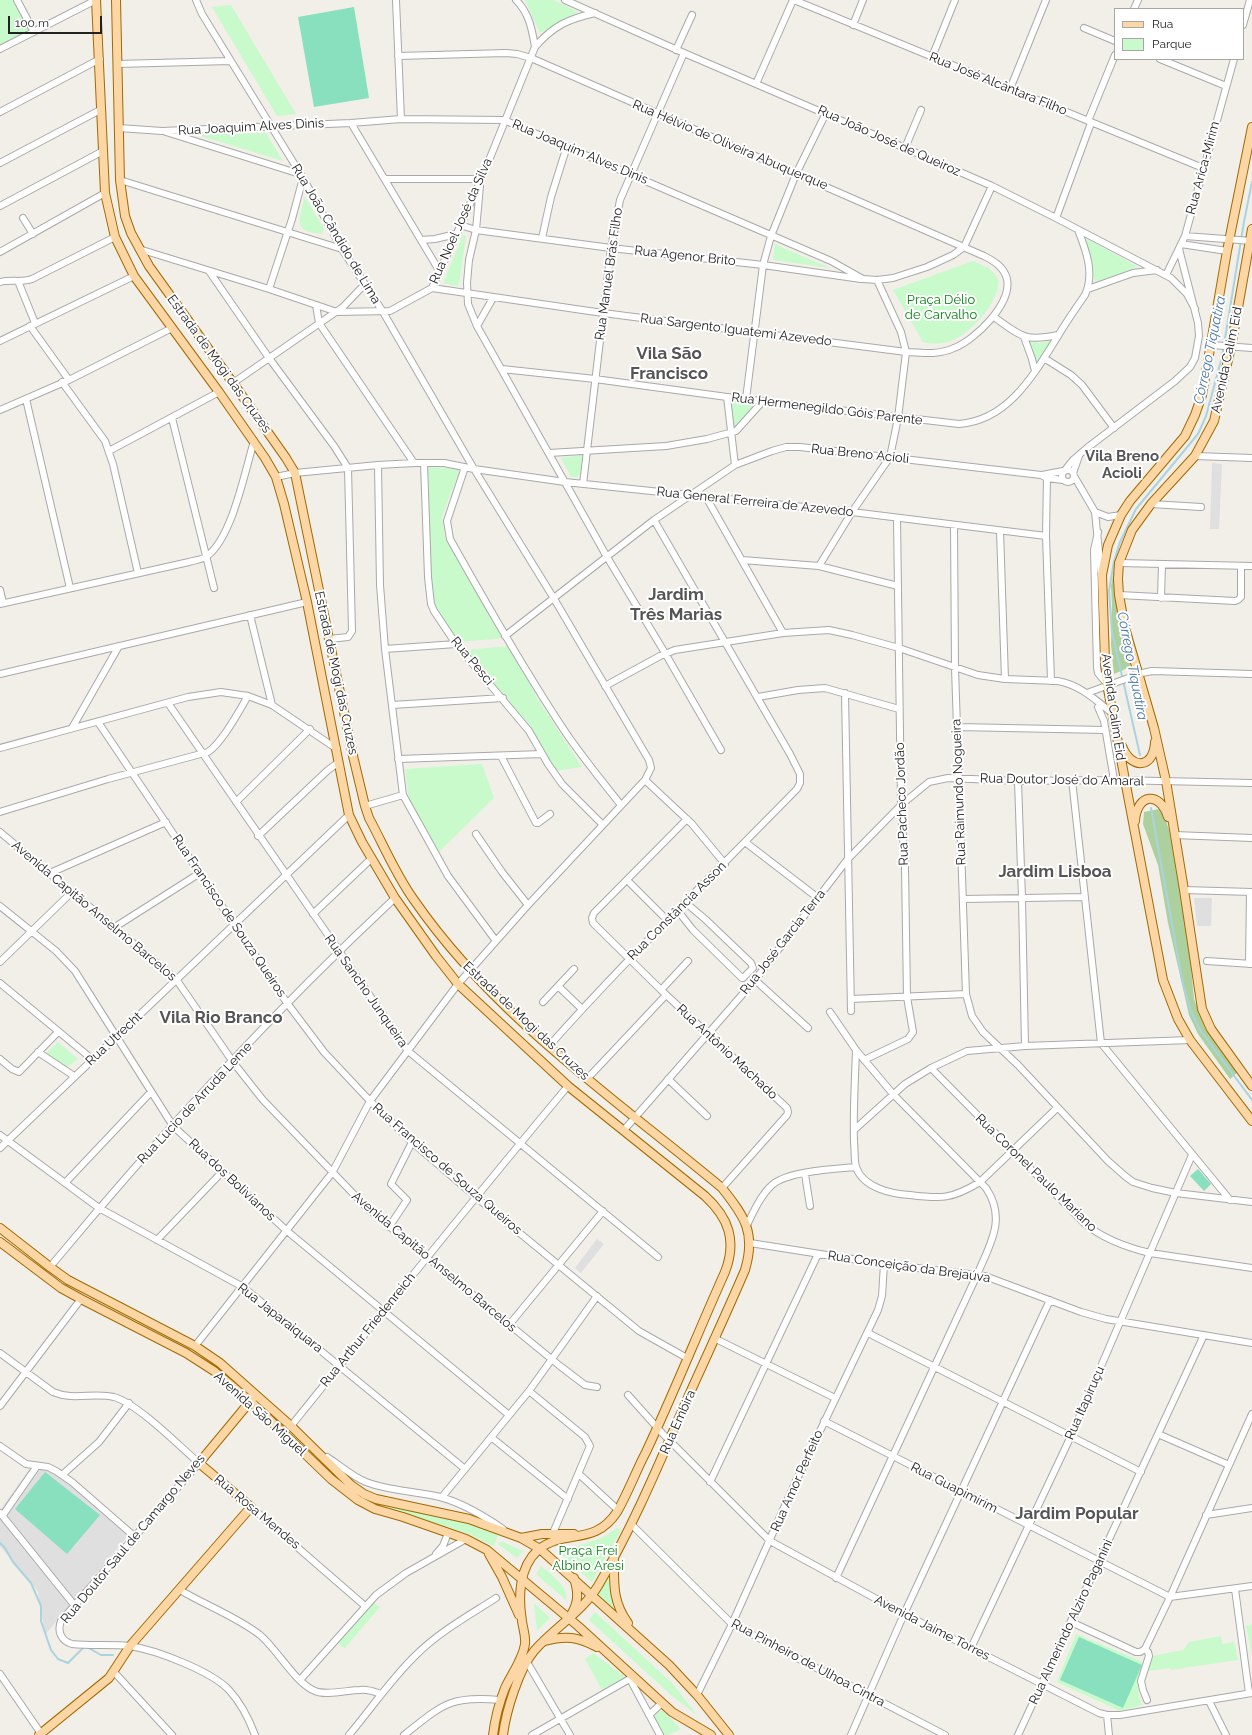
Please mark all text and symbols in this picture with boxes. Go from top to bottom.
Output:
scale bar [10,8,104,34]
legend [1114,8,1244,60]
text: 100 m [15,16,49,30]
text: Rua [1152,17,1173,31]
text: Parque [1152,37,1192,51]
street label: Rua José Alcântara Filho [927,49,1069,119]
street label: Rua Hélvio de Oliveira Abuquerque [630,97,830,193]
street label: Rua João José de Queiroz [815,102,963,180]
street label: Rua Joaquim Alves Dinis [178,115,324,139]
street label: Rua Joaquim Alves Dinis [510,116,650,188]
street label: Rua Arica-Mirim [1183,120,1223,216]
street label: Rua Noel José da Silva [426,156,496,286]
street label: Rua João Cândido de Lima [288,161,384,307]
street label: Rua Manuel Brás Filho [592,207,626,341]
street label: Rua Agenor Brito [633,243,737,269]
street label: Estrada de Mogi das Cruzes [164,292,274,436]
park label: Praça Délio de Carvalho [905,292,977,323]
water label: Córrego Tiquatira [1190,294,1230,406]
street label: Avenida Calim Eid [1208,306,1246,414]
street label: Rua Sargento Iguatemi Azevedo [639,311,833,349]
district label: Vila São Francisco [630,344,708,384]
street label: Rua Hermenegildo Góis Parente [731,390,923,428]
street label: Rua Breno Acioli [810,441,910,467]
district label: Vila Breno Acioli [1085,447,1159,482]
street label: Rua General Ferreira de Azevedo [656,484,854,520]
district label: Jardim Três Marias [630,585,722,625]
street label: Estrada de Mogi das Cruzes [311,590,361,756]
water label: Córrego Tiquatira [1113,610,1151,722]
street label: Rua Pesci [447,634,497,688]
street label: Avenida Calim Eid [1098,652,1128,762]
street label: Rua Raimundo Nogueira [949,718,969,866]
street label: Rua Pacheco Jordão [892,742,912,866]
street label: Rua Doutor José do Amaral [980,771,1144,789]
street label: Rua Francisco de Souza Queiros [169,832,289,1000]
street label: Avenida Capitão Anselmo Barcelos [9,838,179,984]
street label: Rua Constância Asson [624,858,730,964]
district label: Jardim Lisboa [998,862,1112,882]
street label: Rua José Garcia Terra [737,886,829,998]
street label: Rua Sancho Junqueira [321,932,411,1050]
street label: Estrada de Mogi das Cruzes [460,958,592,1084]
street label: Rua Antônio Machado [673,1001,781,1103]
district label: Vila Rio Branco [160,1008,282,1028]
street label: Rua Utrecht [82,1009,146,1069]
street label: Rua Lucio de Arruda Leme [135,1039,255,1167]
street label: Rua Francisco de Souza Queiros [369,1100,525,1238]
street label: Rua Coronel Paulo Mariano [972,1111,1100,1235]
street label: Rua dos Bolivianos [185,1136,279,1224]
street label: Avenida Capitão Anselmo Barcelos [349,1189,519,1335]
street label: Rua Conceição da Brejaúva [827,1248,991,1286]
street label: Rua Arthur Friedenreich [317,1270,419,1390]
street label: Rua Japaraiquara [234,1280,326,1356]
street label: Rua Itapiruçu [1062,1364,1108,1442]
street label: Avenida São Miguel [211,1368,309,1460]
street label: Rua Embira [657,1387,699,1457]
street label: Rua Amor Perfeito [768,1428,826,1534]
street label: Rua Doutor Saul de Camargo Neves [58,1451,208,1627]
street label: Rua Guapimirim [908,1459,1000,1517]
street label: Rua Rosa Mendes [211,1471,303,1553]
district label: Jardim Popular [1015,1504,1139,1524]
street label: Rua Almerindo Alziro Paganini [1026,1537,1116,1707]
park label: Praça Frei Albino Aresi [552,1543,624,1574]
street label: Avenida Jaime Torres [872,1592,992,1664]
street label: Rua Pinheiro de Ulhoa Cintra [729,1616,887,1710]

